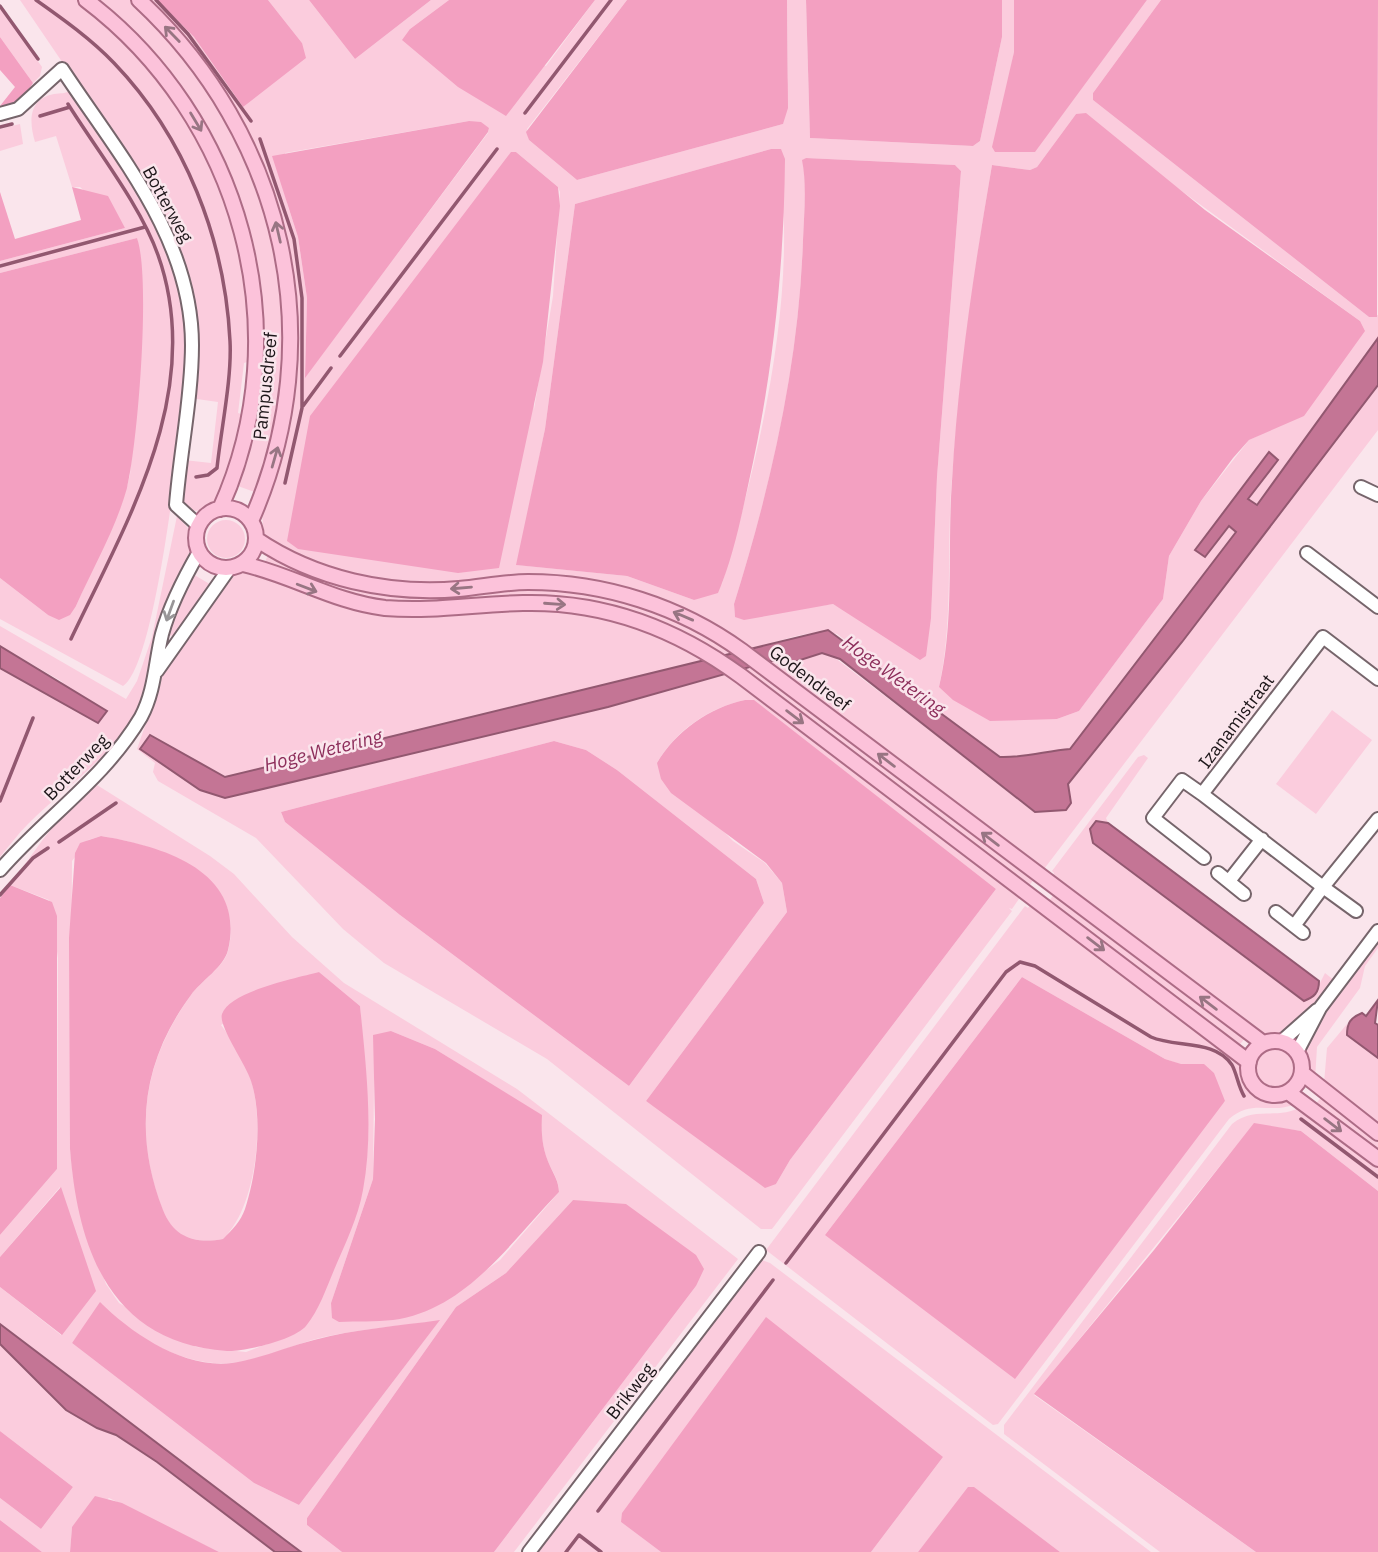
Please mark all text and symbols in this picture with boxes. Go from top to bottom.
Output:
one-way arrow [164,26,181,43]
one-way arrow [190,112,204,132]
street label: Botterweg [138,162,199,247]
one-way arrow [271,221,284,244]
street label: Pampusdreef [248,331,282,441]
one-way arrow [269,447,282,469]
one-way arrow [450,582,473,595]
one-way arrow [295,583,317,595]
one-way arrow [544,598,566,611]
one-way arrow [163,599,175,621]
one-way arrow [673,609,695,622]
water label: Hoge Wetering [838,630,951,721]
street label: Godendreef [765,640,855,716]
street label: Izanamistraat [1193,669,1279,773]
one-way arrow [785,710,804,724]
water label: Hoge Wetering [261,723,386,776]
street label: Botterweg [39,728,114,805]
one-way arrow [877,753,896,767]
one-way arrow [981,831,1000,846]
one-way arrow [1086,937,1105,952]
one-way arrow [1199,996,1218,1011]
one-way arrow [1323,1118,1342,1132]
street label: Brikweg [601,1358,660,1424]

